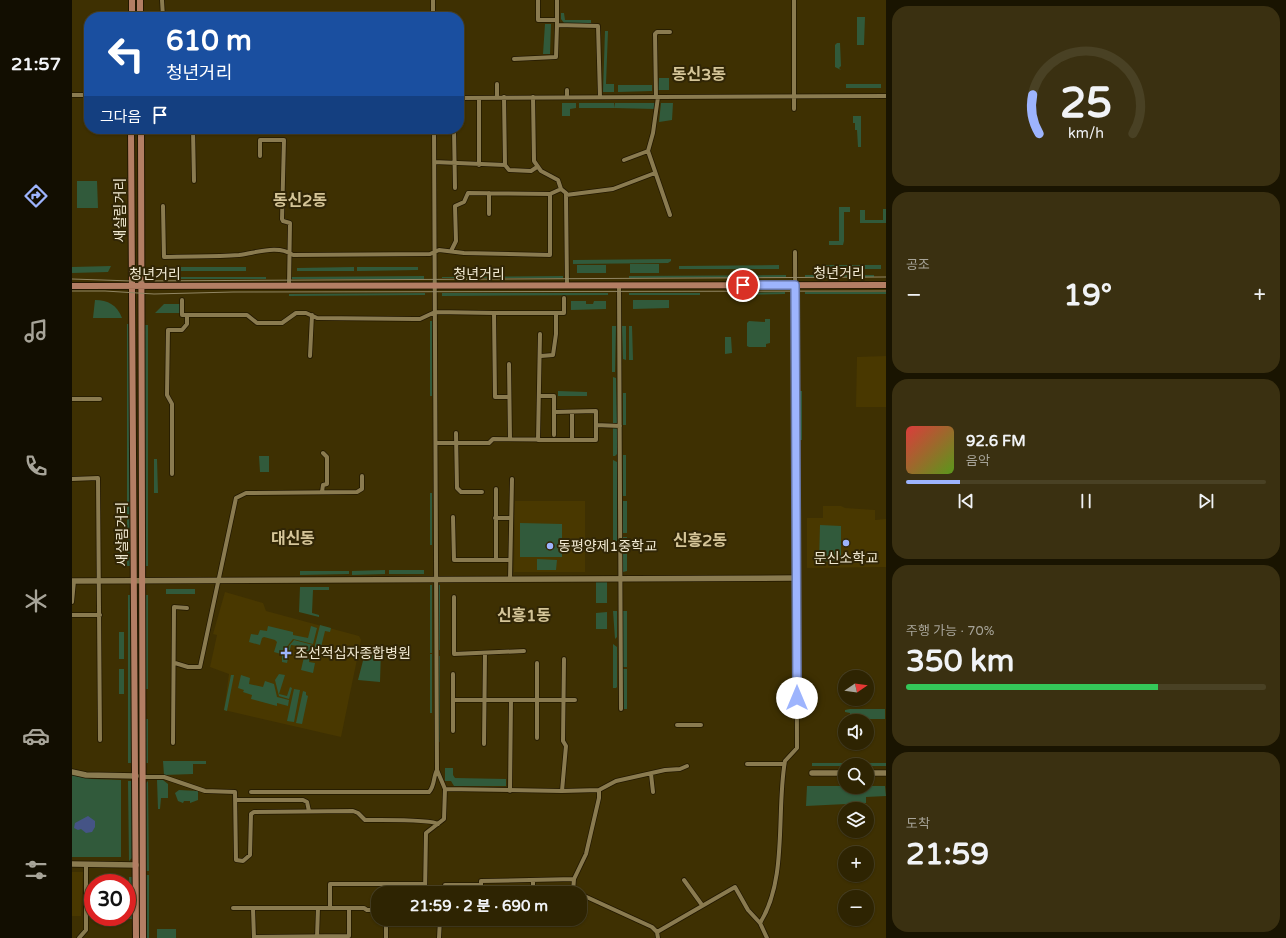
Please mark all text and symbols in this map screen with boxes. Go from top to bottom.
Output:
text: 610 m [166,24,252,58]
icon: left [100,28,152,80]
text: 21:57 [11,53,61,75]
text: 청년거리 [166,62,232,84]
district label: 동신3동 [672,65,726,85]
text: 25 [1060,79,1112,129]
icon: arrive [149,104,171,126]
text: 그다음 [100,108,141,126]
text: km/h [1068,125,1104,142]
street label: 새살림거리 [112,178,129,242]
icon: directions [22,182,50,210]
district label: 동신2동 [273,191,327,211]
text: 공조 [906,257,930,273]
street label: 청년거리 [813,265,865,282]
street label: 청년거리 [129,266,181,283]
street label: 청년거리 [453,266,505,283]
pin [726,268,760,302]
icon: arrive [732,274,754,296]
text: 19° [1063,277,1112,314]
text: − [906,282,922,308]
text: + [1254,282,1266,308]
icon: music [22,317,50,345]
text: 92.6 FM [966,432,1026,450]
icon: phone [22,452,50,480]
text: 음악 [966,453,990,469]
icon: previous [955,490,977,512]
icon: pause [1075,490,1097,512]
icon: next [1195,490,1217,512]
street label: 새살림거리 [114,502,131,566]
district label: 대신동 [271,529,315,549]
district label: 신흥2동 [673,531,727,551]
place label: 동평양제1중학교 [558,538,657,555]
marker: 문신소학교 [841,538,851,548]
marker: 동평양제1중학교 [545,541,555,551]
place label: 문신소학교 [814,550,878,567]
icon: climate [22,587,50,615]
district label: 신흥1동 [497,606,551,626]
text: 주행 가능 · 70% [906,623,994,639]
text: 350 km [906,643,1014,680]
place label: 조선적십자종합병원 [295,645,411,662]
marker: 조선적십자종합병원 [280,647,292,659]
north arrow [838,670,874,706]
map controls [838,670,874,926]
position arrow [776,677,818,719]
button: sound [838,714,874,750]
icon: car [22,722,50,750]
button: search [838,758,874,794]
button: layers [838,802,874,838]
text: 도착 [906,816,930,832]
text: 21:59 [906,836,989,873]
button: + [838,846,874,882]
icon: filters [22,856,50,884]
speed limit sign: 30 [84,874,136,926]
button: − [838,890,874,926]
text: 21:59 · 2 분 · 690 m [410,897,548,915]

